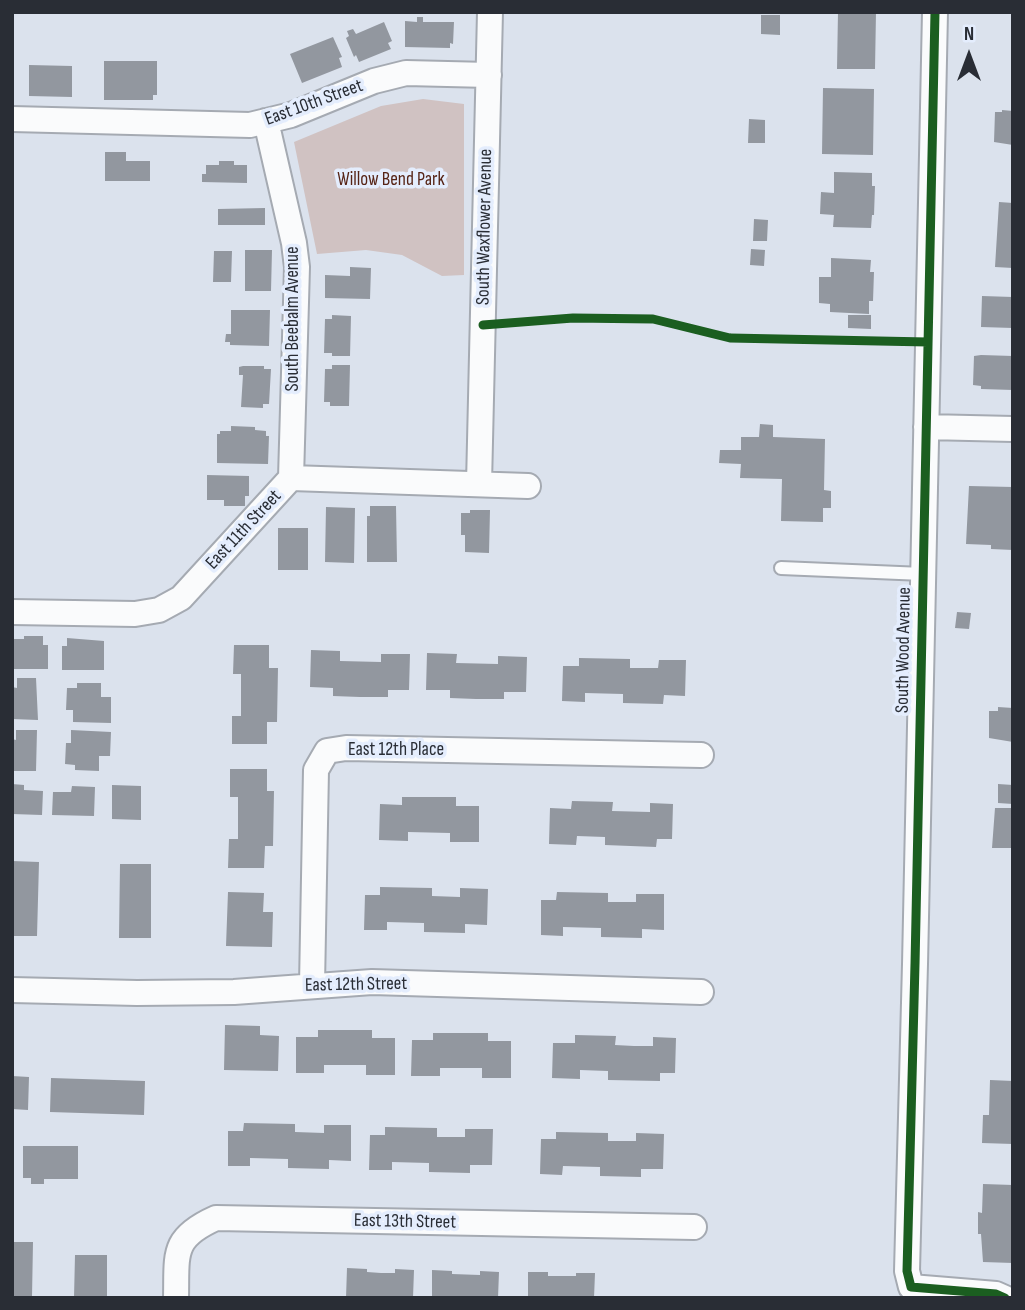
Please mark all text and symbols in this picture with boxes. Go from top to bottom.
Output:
north arrow [934,21,1004,91]
text: N [964,23,974,46]
street label: East 10th Street [262,75,366,131]
street label: South Waxflower Avenue [472,149,498,305]
park label: Willow Bend Park [337,169,445,191]
street label: South Beebalm Avenue [282,246,304,392]
street label: East 11th Street [201,485,287,575]
street label: South Wood Avenue [892,587,916,713]
street label: East 12th Place [348,739,444,761]
street label: East 12th Street [305,973,407,997]
street label: East 13th Street [354,1210,456,1234]

